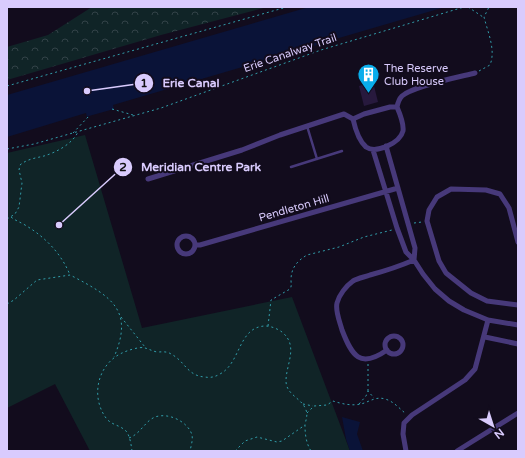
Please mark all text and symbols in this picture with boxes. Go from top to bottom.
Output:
street label: Erie Canalway Trail [242,31,338,75]
building icon: The Reserve Club House [355,61,381,94]
place label: The Reserve Club House [384,62,448,88]
callout: Erie Canal [134,71,227,95]
text: 1 [140,76,148,90]
text: Erie Canal [162,76,220,90]
callout: Meridian Centre Park [113,155,269,179]
text: 2 [119,160,127,174]
text: Meridian Centre Park [141,160,262,174]
street label: Pendleton Hill [257,192,331,224]
north arrow [473,406,513,446]
text: N [491,426,507,441]

